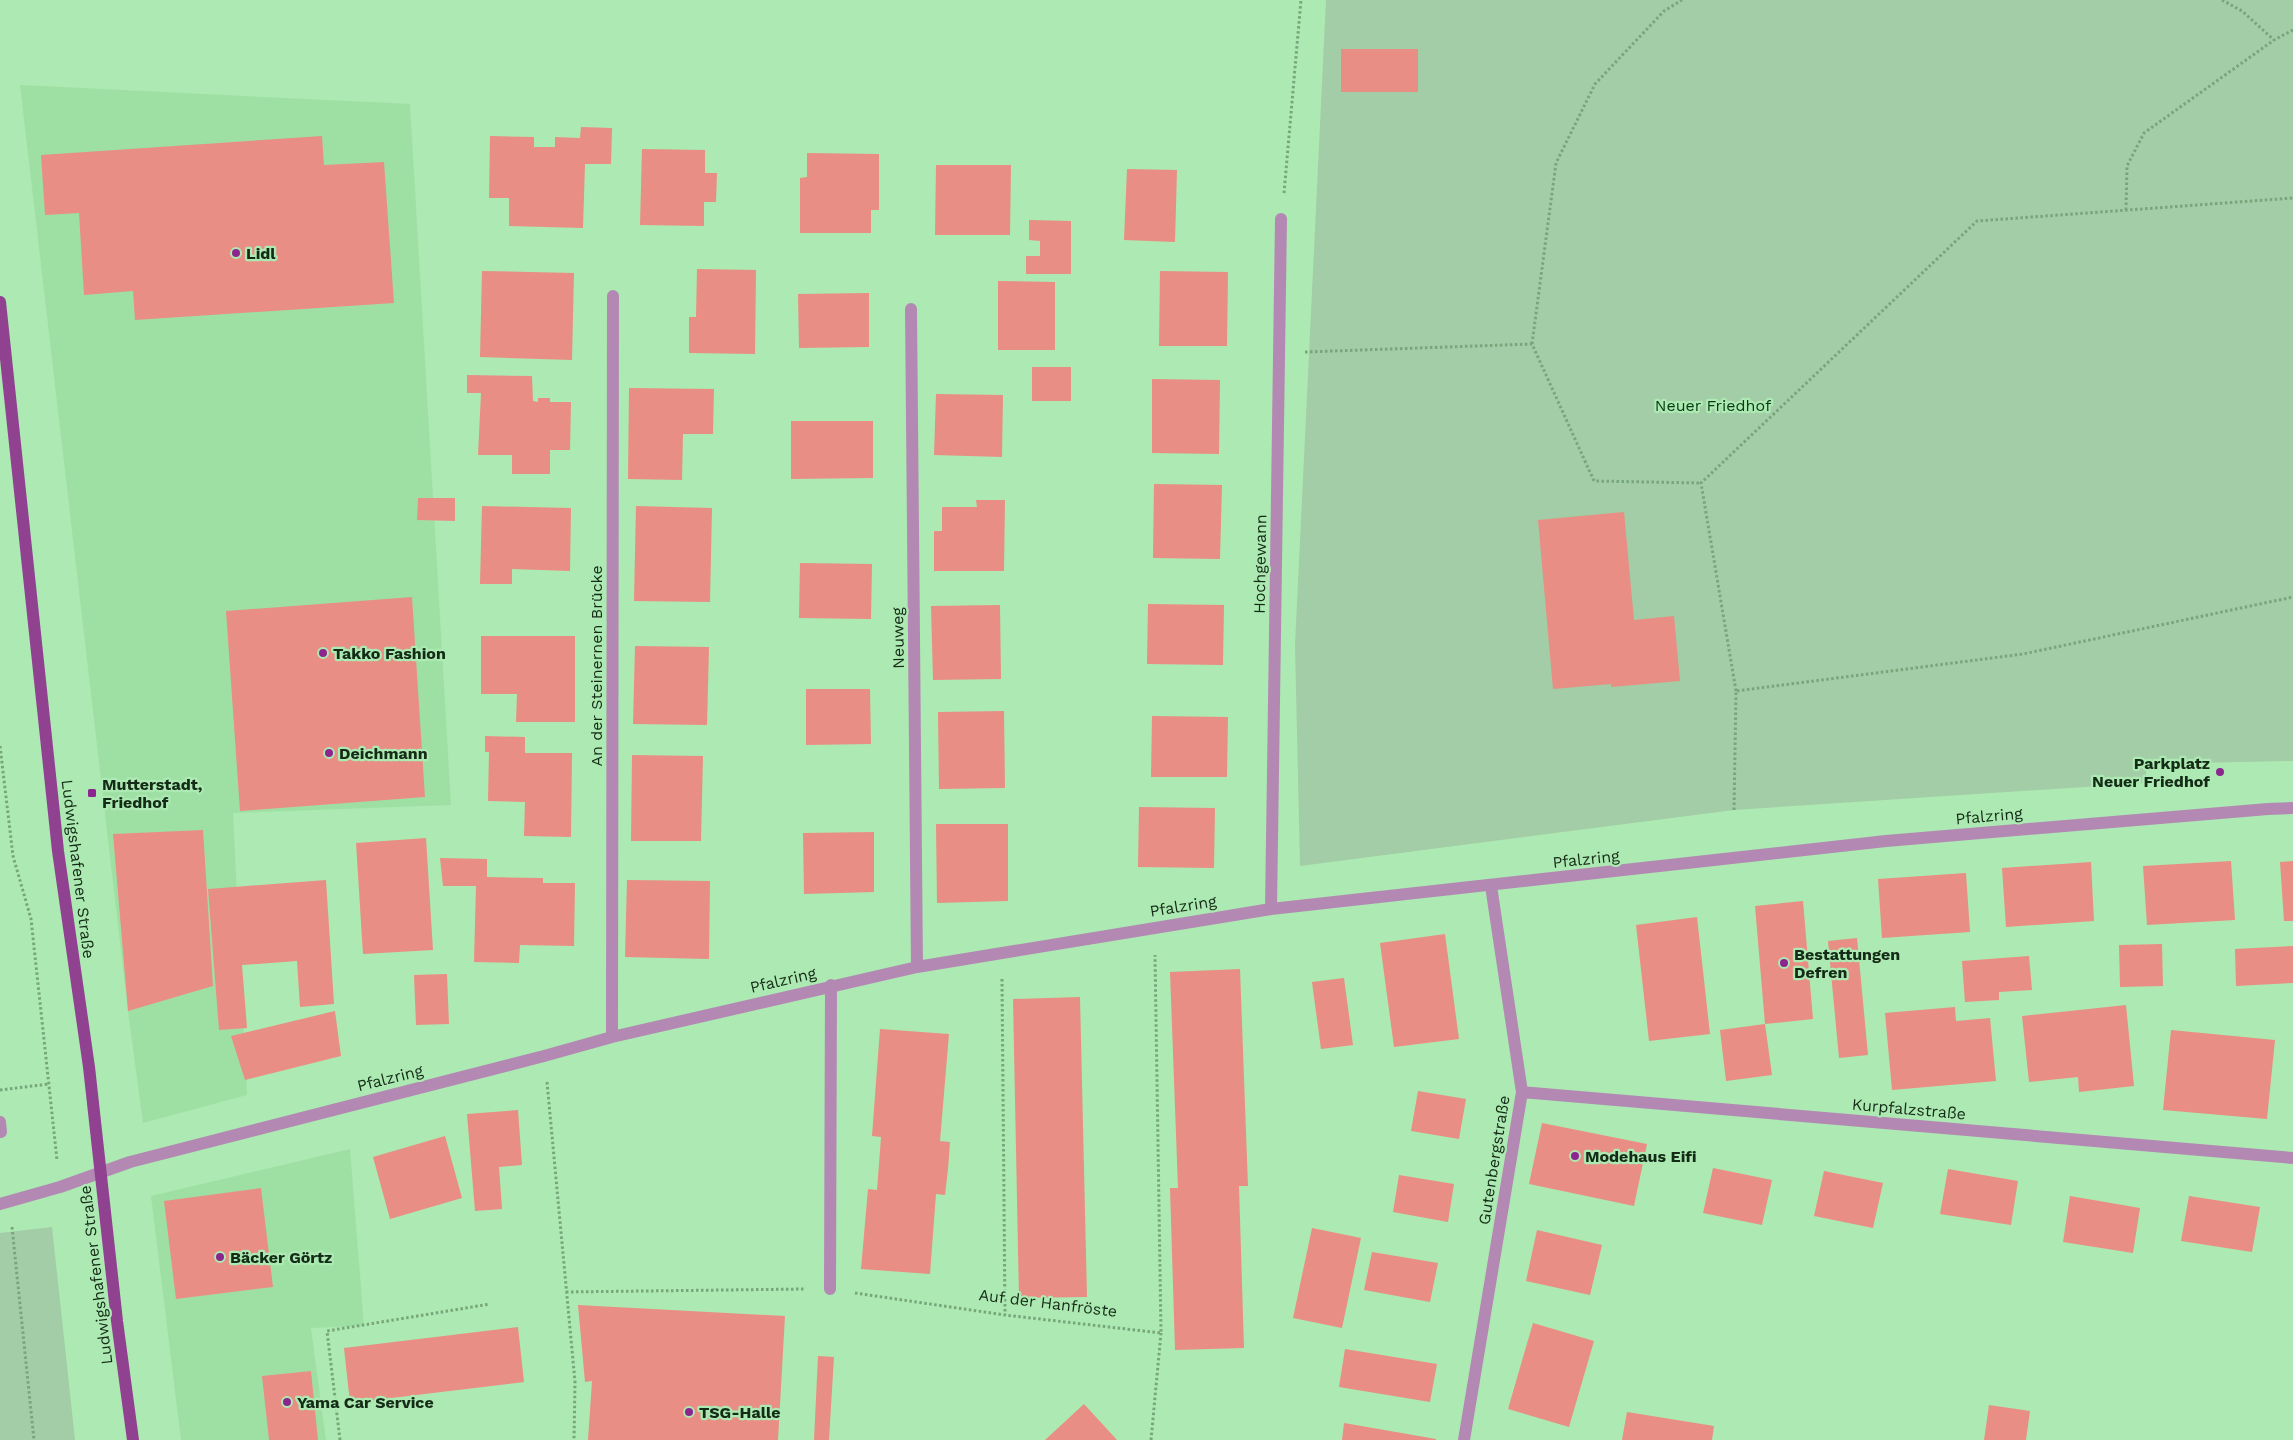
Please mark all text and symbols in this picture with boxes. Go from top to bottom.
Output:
place label: Lidl [246,244,276,263]
marker: Lidl [230,247,242,259]
park label: Neuer Friedhof [1655,396,1772,415]
street label: Hochgewann [1250,514,1270,614]
street label: An der Steinernen Brücke [587,565,606,767]
street label: Neuweg [888,607,908,669]
place label: Takko Fashion [333,644,446,663]
marker: Takko Fashion [317,647,329,659]
place label: Deichmann [339,744,428,763]
marker: Deichmann [323,747,335,759]
place label: Parkplatz Neuer Friedhof [2092,754,2210,791]
marker: Parkplatz Neuer Friedhof [2214,766,2226,778]
place label: Mutterstadt, Friedhof [102,775,202,812]
street label: Ludwigshafener Straße [58,778,98,960]
marker: Mutterstadt, Friedhof [86,787,98,799]
street label: Pfalzring [1955,804,2024,828]
street label: Pfalzring [1552,846,1621,872]
street label: Pfalzring [1148,891,1218,921]
place label: Bestattungen Defren [1794,945,1900,982]
marker: Bestattungen Defren [1778,957,1790,969]
street label: Pfalzring [748,963,818,997]
street label: Pfalzring [355,1061,425,1095]
street label: Gutenbergstraße [1474,1094,1514,1226]
street label: Kurpfalzstraße [1851,1095,1967,1123]
place label: Modehaus Eifi [1585,1147,1697,1166]
marker: Modehaus Eifi [1569,1150,1581,1162]
street label: Ludwigshafener Straße [76,1184,116,1366]
place label: Bäcker Görtz [230,1248,332,1267]
marker: Bäcker Görtz [214,1251,226,1263]
street label: Auf der Hanfröste [978,1285,1118,1321]
place label: Yama Car Service [297,1393,434,1412]
marker: Yama Car Service [281,1396,293,1408]
place label: TSG-Halle [699,1403,780,1422]
marker: TSG-Halle [683,1406,695,1418]

